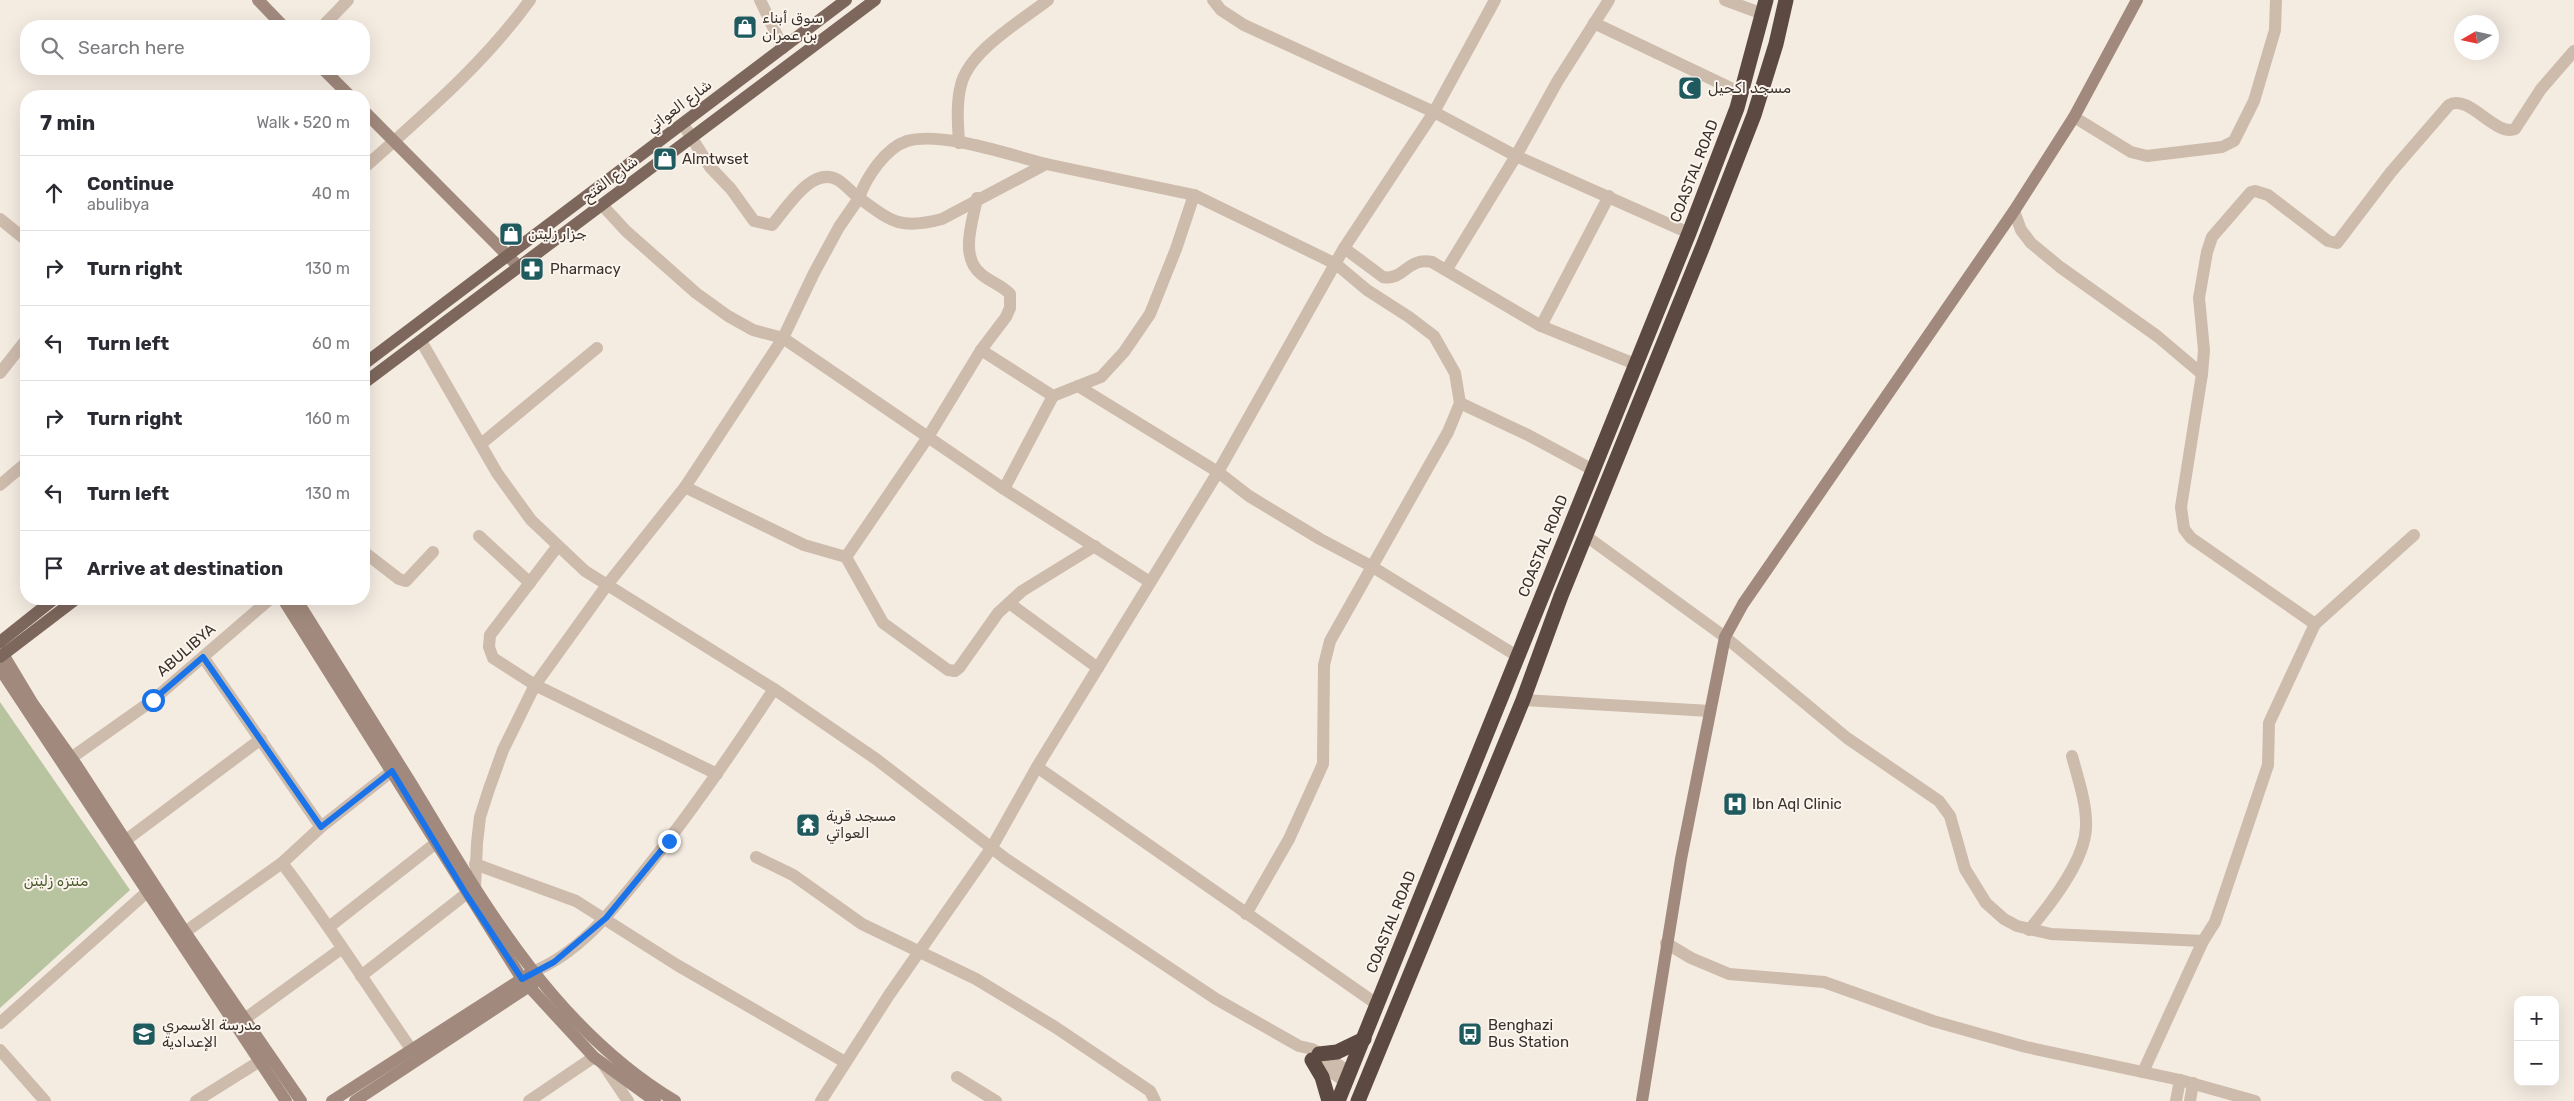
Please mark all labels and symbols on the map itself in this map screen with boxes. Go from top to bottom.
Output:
place label: سوق أبناء بن عمران [762,9,823,44]
shop icon: سوق أبناء بن عمران [732,14,758,40]
north arrow [2454,15,2499,60]
mosque icon: مسجد اكحيل [1677,75,1703,101]
street label: شارع العواتي [643,76,717,139]
place label: مسجد اكحيل [1708,79,1791,97]
street label: COASTAL ROAD [1666,117,1722,225]
shop icon: Almtwset [652,146,678,172]
place label: Almtwset [682,150,749,168]
street label: شارع الفتح [578,152,643,208]
shop icon: جزار زليتن [498,221,524,247]
place label: جزار زليتن [528,225,587,243]
pharmacy icon: Pharmacy [519,256,545,282]
place label: Pharmacy [550,260,621,278]
street label: COASTAL ROAD [1514,492,1572,600]
street label: ABULIBYA [153,620,219,680]
route start [142,689,165,712]
hospital icon: Ibn Aql Clinic [1722,791,1748,817]
place label: Ibn Aql Clinic [1752,795,1842,813]
place label: مسجد قرية العواتي [826,807,896,845]
temple icon: مسجد قرية العواتي [795,812,821,838]
route end [658,830,681,853]
street label: COASTAL ROAD [1362,868,1420,976]
park label: منتزه زليتن [24,872,88,890]
place label: مدرسة الأسمري الإعدادية [162,1016,261,1051]
place label: Benghazi Bus Station [1488,1016,1569,1051]
school or university icon: مدرسة الأسمري الإعدادية [131,1021,157,1047]
bus stop icon: Benghazi Bus Station [1457,1021,1483,1047]

